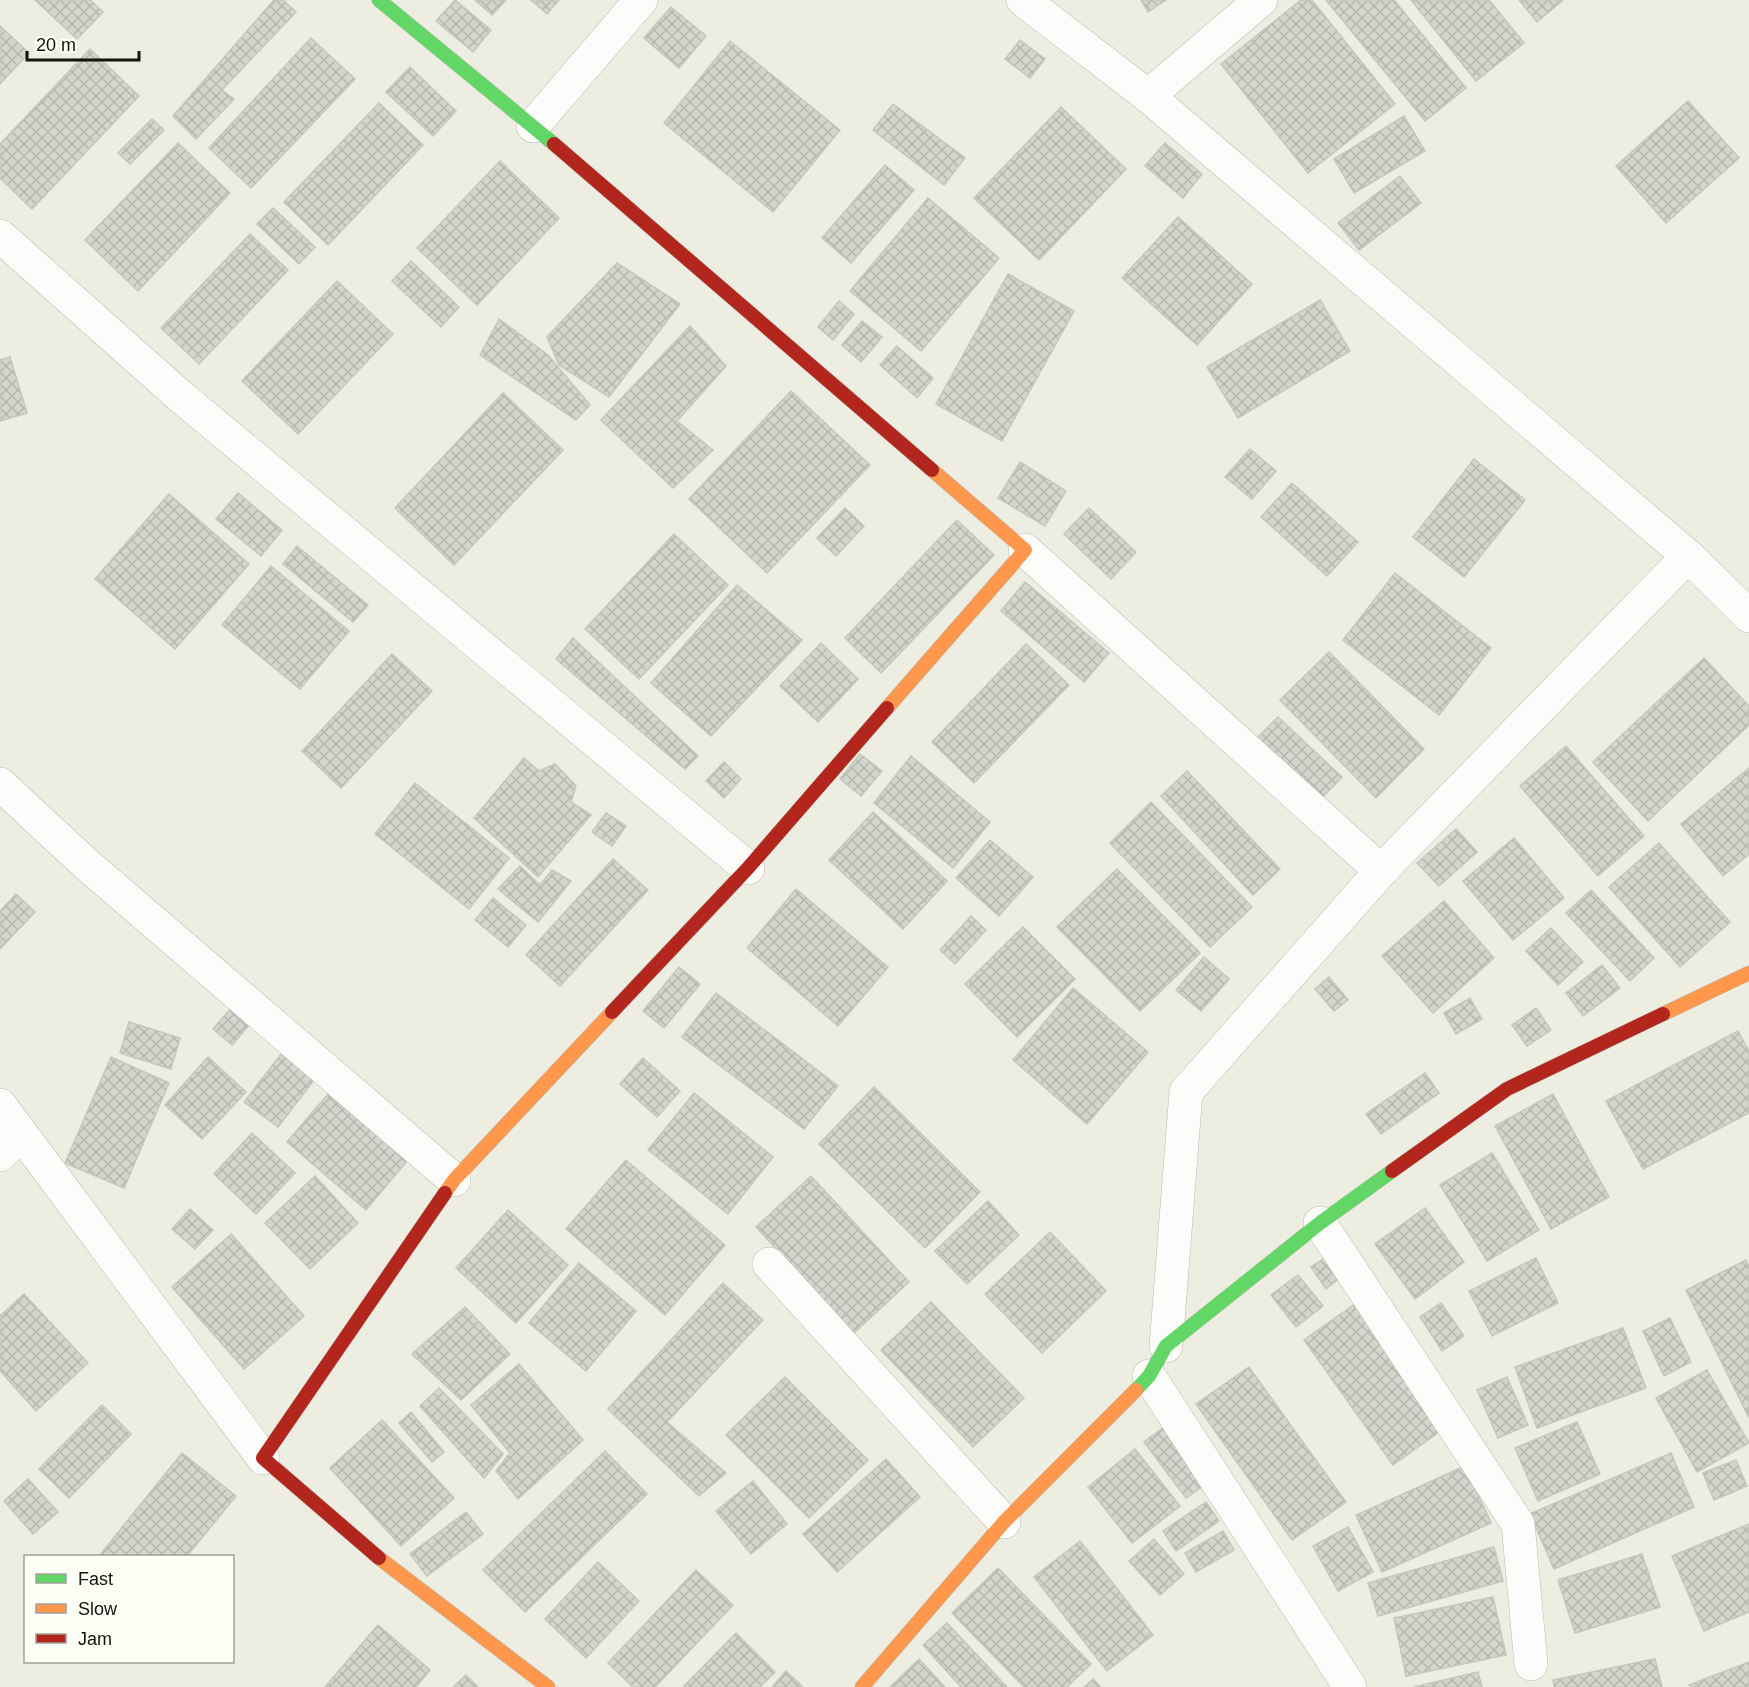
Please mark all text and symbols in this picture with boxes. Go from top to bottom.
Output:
scale bar [27,24,140,62]
text: 20 m [36,35,76,55]
legend [24,1555,234,1663]
text: Fast [78,1569,113,1589]
text: Slow [78,1599,118,1619]
text: Jam [78,1629,112,1649]

